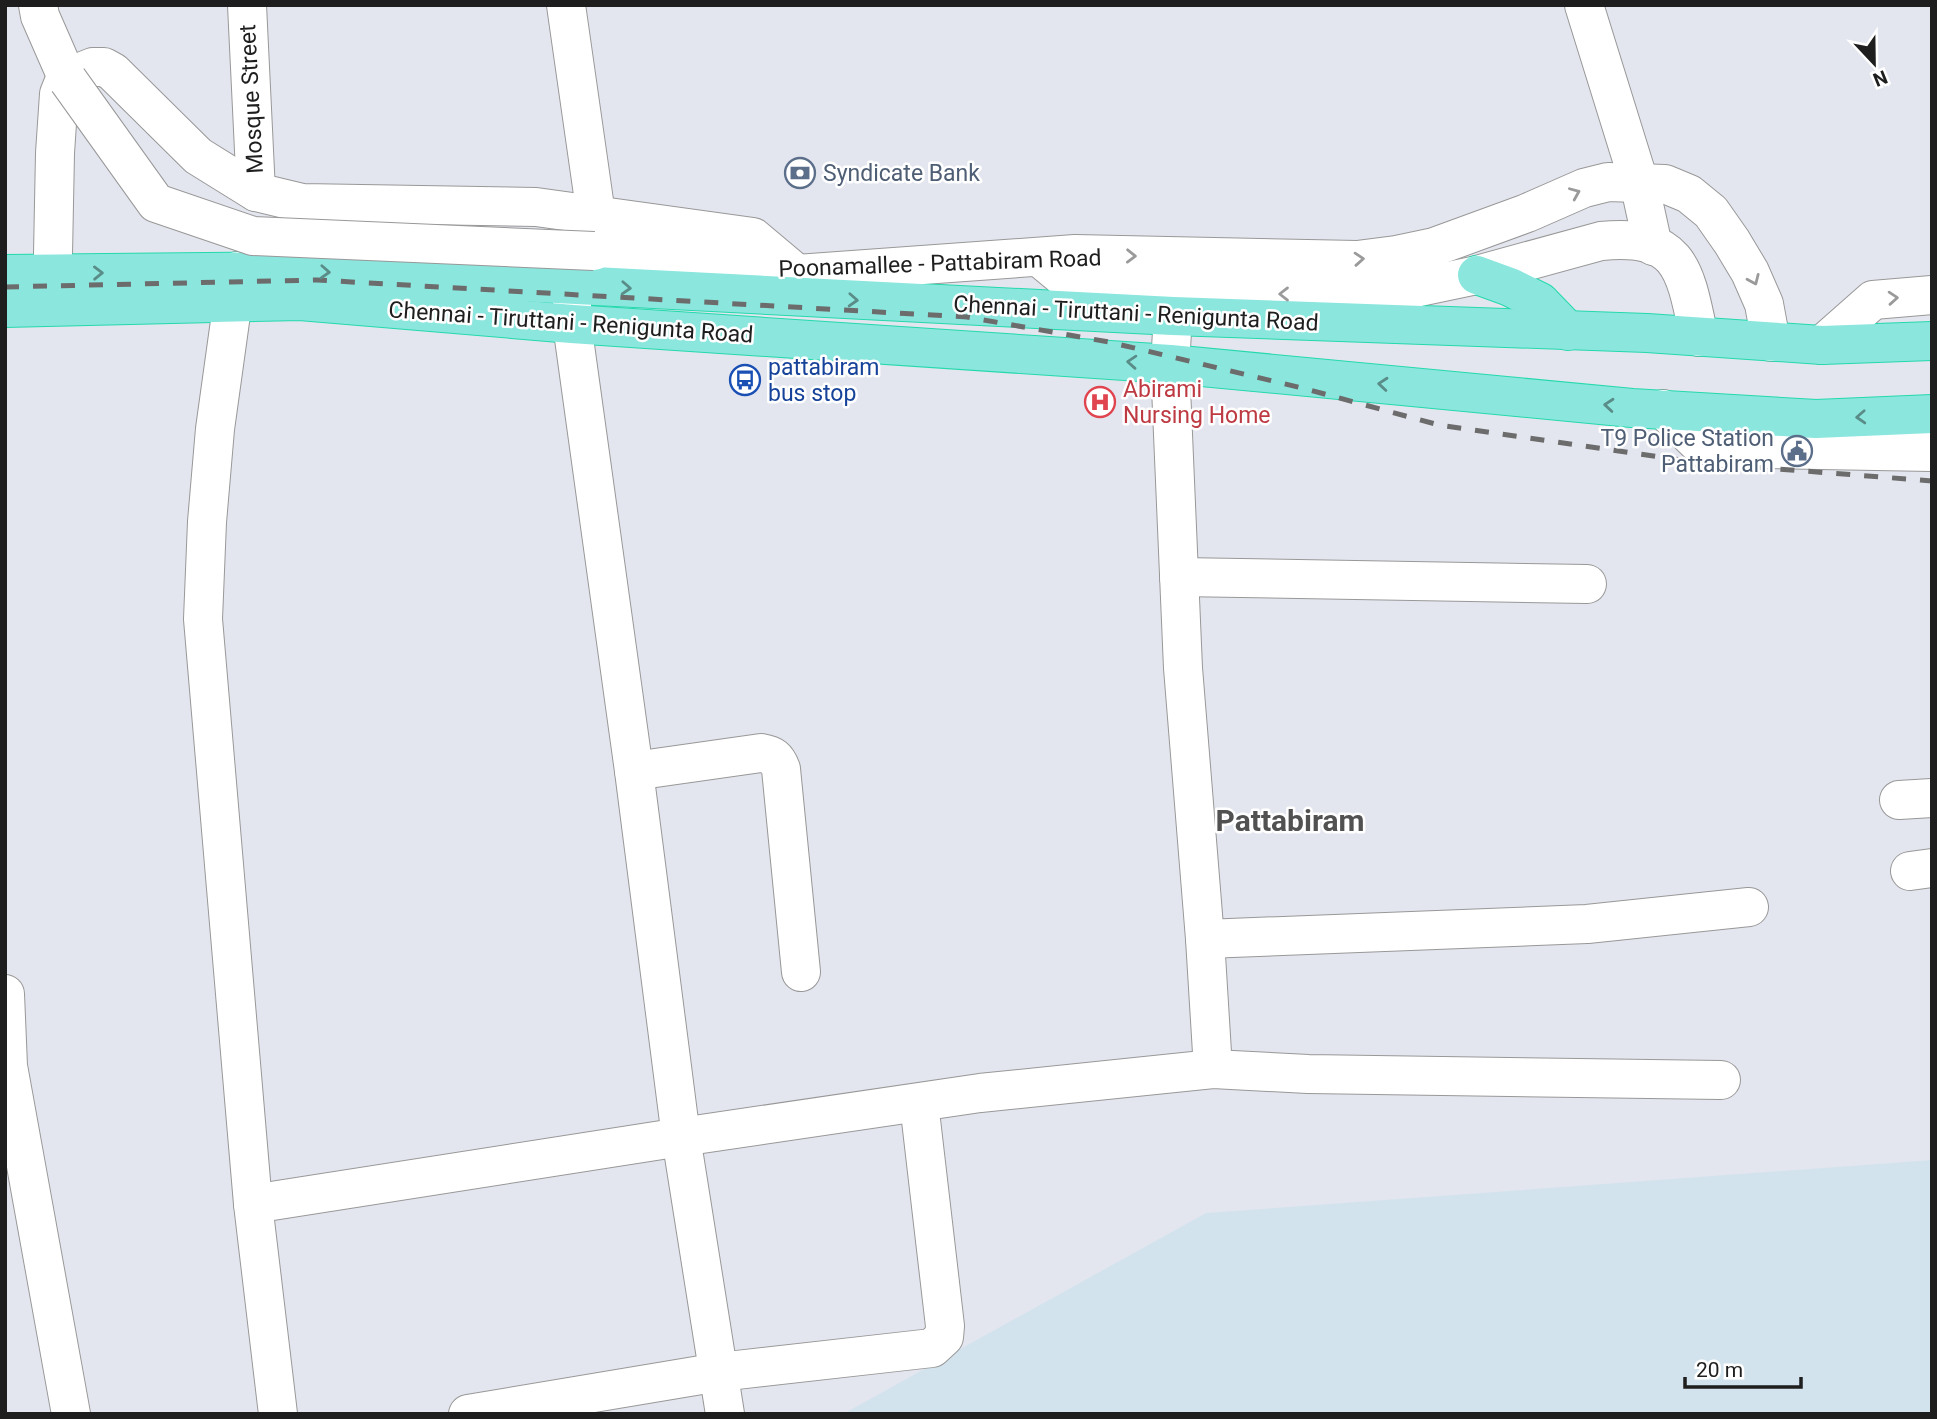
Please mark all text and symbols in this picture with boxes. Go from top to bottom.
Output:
street label: Mosque Street [234,24,269,174]
north arrow [1839,28,1909,98]
text: N [1870,65,1891,91]
bank icon: Syndicate Bank [783,156,817,190]
place label: Syndicate Bank [823,160,980,187]
one-way arrow [1568,187,1580,201]
street label: Poonamallee - Pattabiram Road [778,244,1102,283]
one-way arrow [1126,248,1137,263]
one-way arrow [1353,252,1364,267]
one-way arrow [93,265,104,281]
one-way arrow [320,265,331,280]
one-way arrow [1746,273,1760,286]
one-way arrow [621,281,632,296]
one-way arrow [1278,286,1288,302]
street label: Chennai - Tiruttani - Renigunta Road [953,290,1319,337]
one-way arrow [1888,291,1899,306]
one-way arrow [848,292,859,307]
street label: Chennai - Tiruttani - Renigunta Road [388,296,754,349]
place label: pattabiram bus stop [768,354,880,407]
one-way arrow [1126,355,1137,370]
bus stop icon: pattabiram bus stop [728,363,762,397]
place label: Abirami Nursing Home [1123,376,1271,429]
one-way arrow [1377,377,1388,392]
hospital icon: Abirami Nursing Home [1083,385,1117,419]
one-way arrow [1603,398,1615,413]
one-way arrow [1855,410,1866,425]
place label: T9 Police Station Pattabiram [1600,425,1774,478]
public building icon: T9 Police Station Pattabiram [1780,434,1814,468]
district label: Pattabiram [1216,803,1364,838]
scale bar [1685,1346,1800,1390]
text: 20 m [1696,1358,1743,1382]

